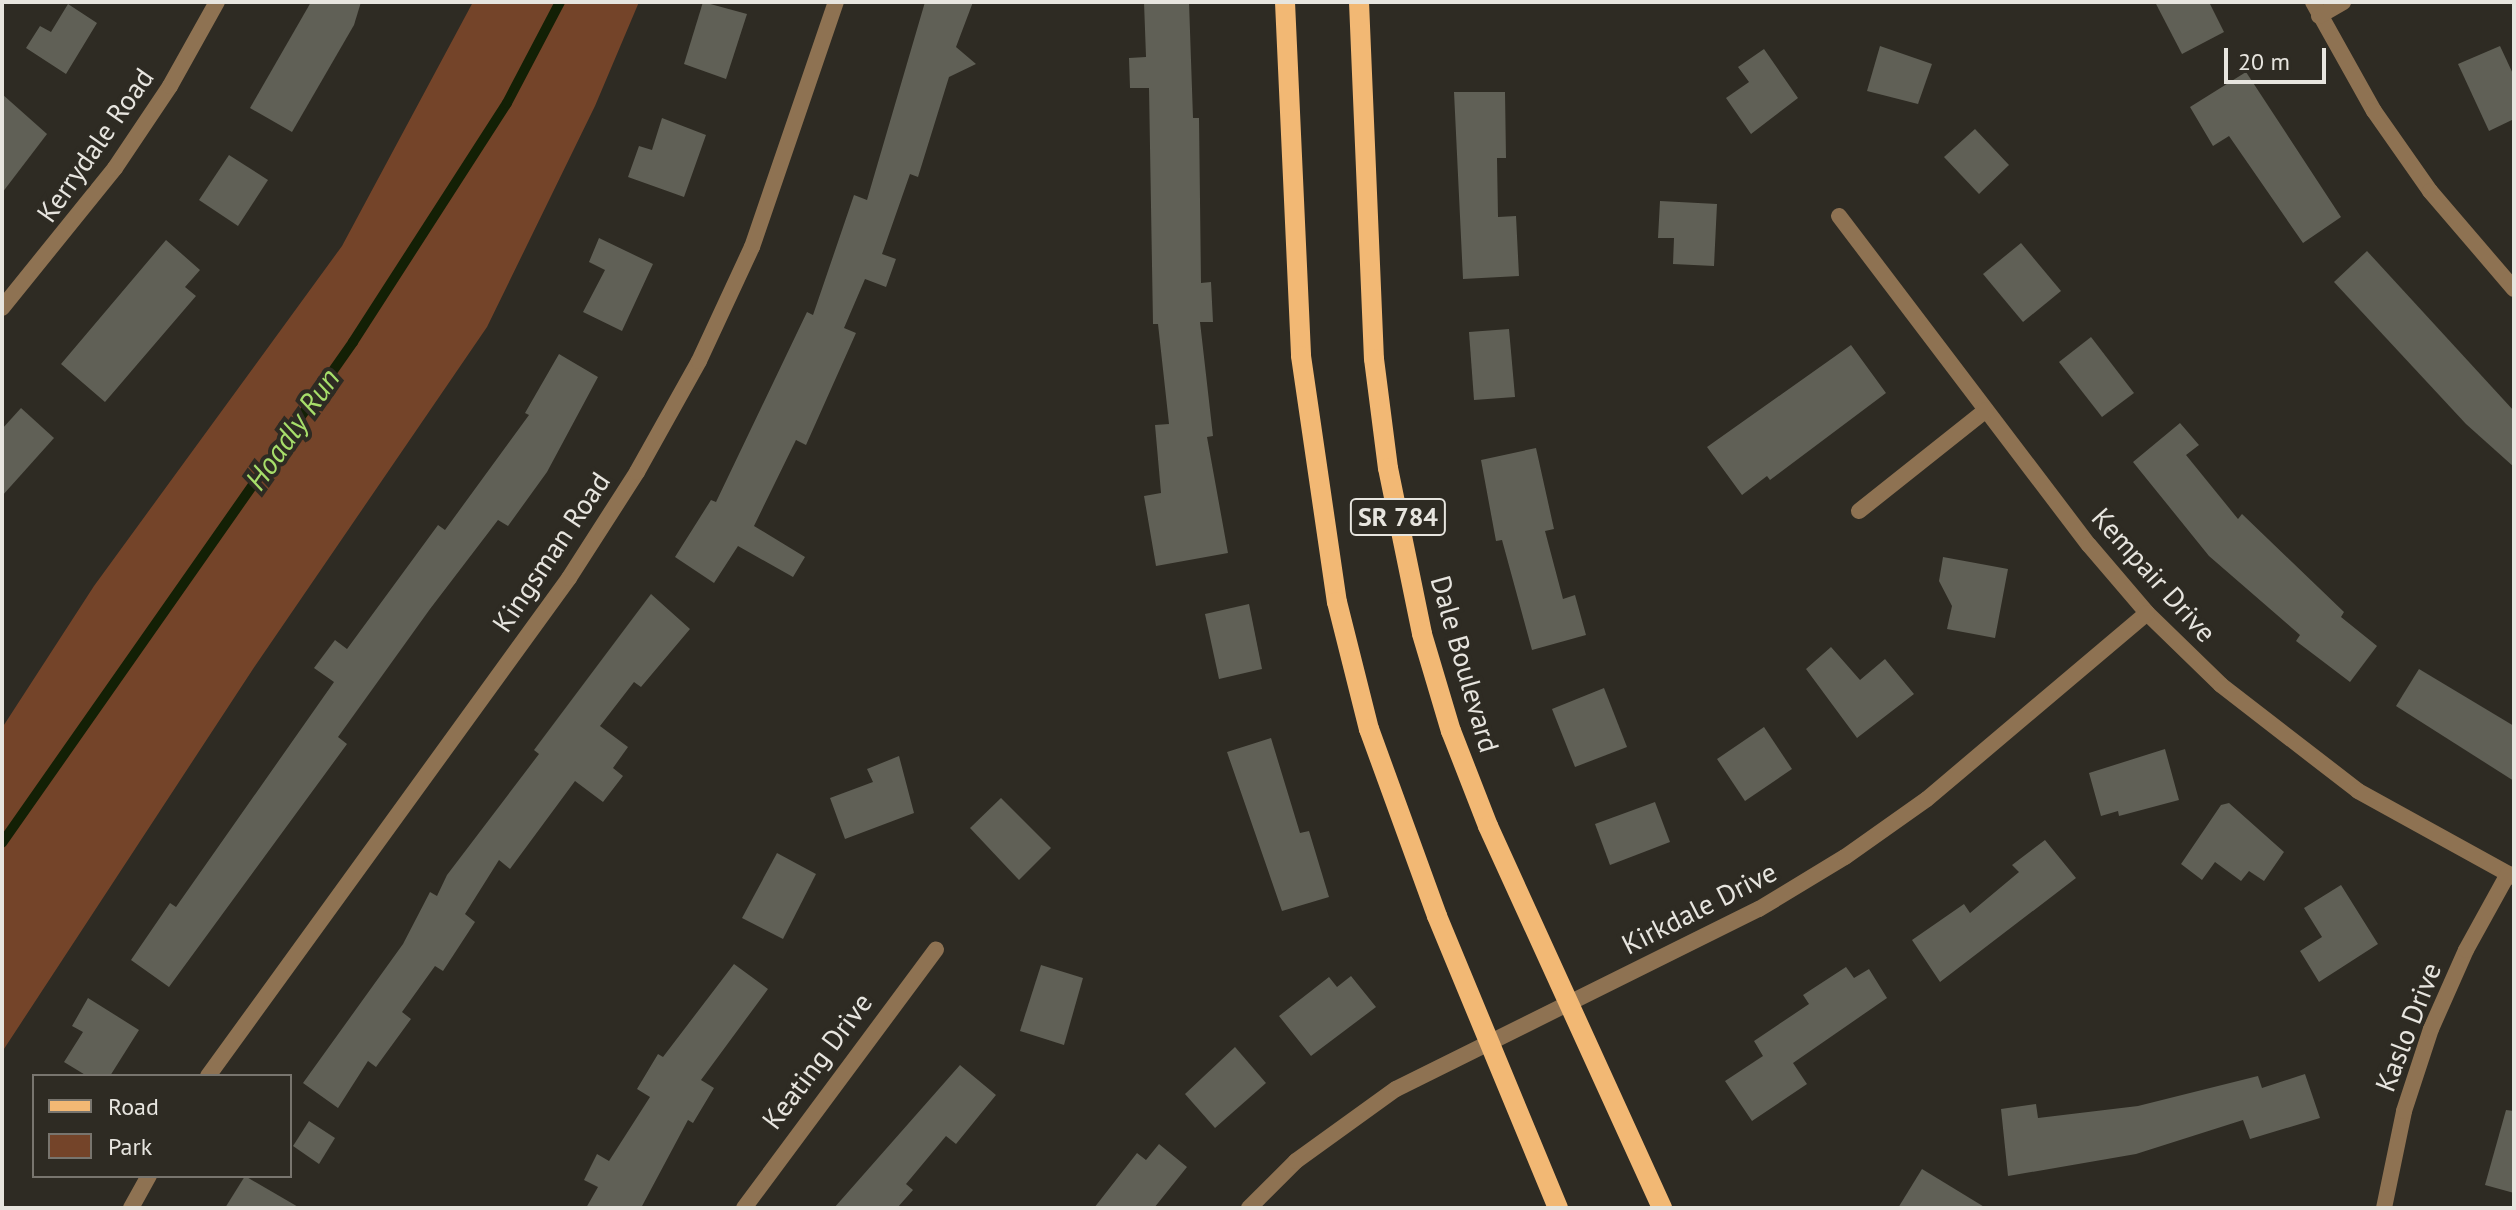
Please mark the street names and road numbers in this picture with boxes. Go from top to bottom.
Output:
street label: Kerrydale Road [30,62,160,228]
street label: Kingsman Road [485,466,617,638]
road number: SR 784 [1348,495,1448,539]
street label: Kempair Drive [2085,501,2223,649]
street label: Dale Boulevard [1424,572,1506,756]
street label: Kirkdale Drive [1616,855,1782,961]
street label: Kaslo Drive [2368,958,2448,1096]
street label: Keating Drive [755,986,879,1136]

